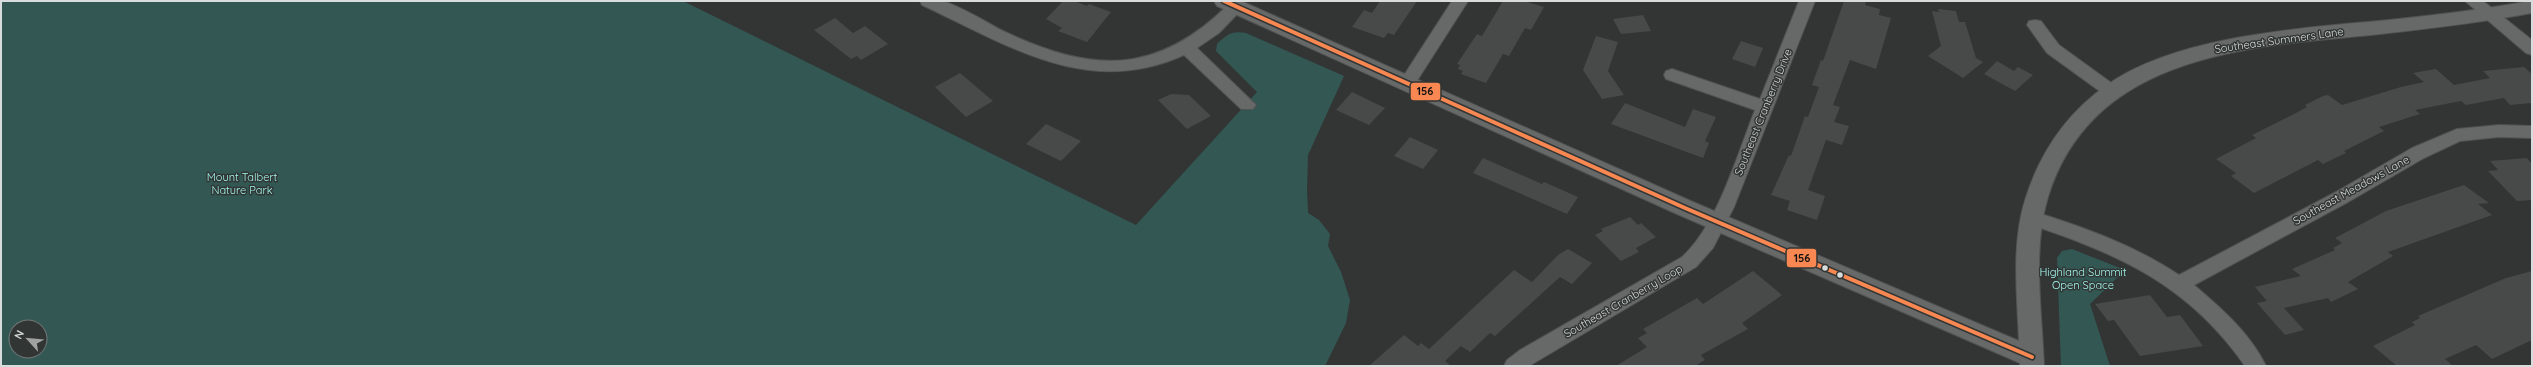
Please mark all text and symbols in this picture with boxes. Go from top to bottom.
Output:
street label: Southeast Summers Lane [2214,24,2344,56]
street label: Southeast Cranberry Drive [1731,47,1795,177]
line badge: 156 [1410,82,1441,101]
text: 156 [1417,84,1433,98]
street label: Southeast Meadows Lane [2290,152,2412,228]
park label: Mount Talbert Nature Park [207,170,278,197]
line badge: 156 [1786,248,1817,268]
text: 156 [1794,251,1810,265]
street label: Southeast Cranberry Loop [1561,261,1685,341]
unlabelled marker [1820,263,1830,273]
park label: Highland Summit Open Space [2039,265,2127,292]
unlabelled marker [1835,270,1845,280]
north arrow [8,319,48,359]
text: N [11,328,27,341]

